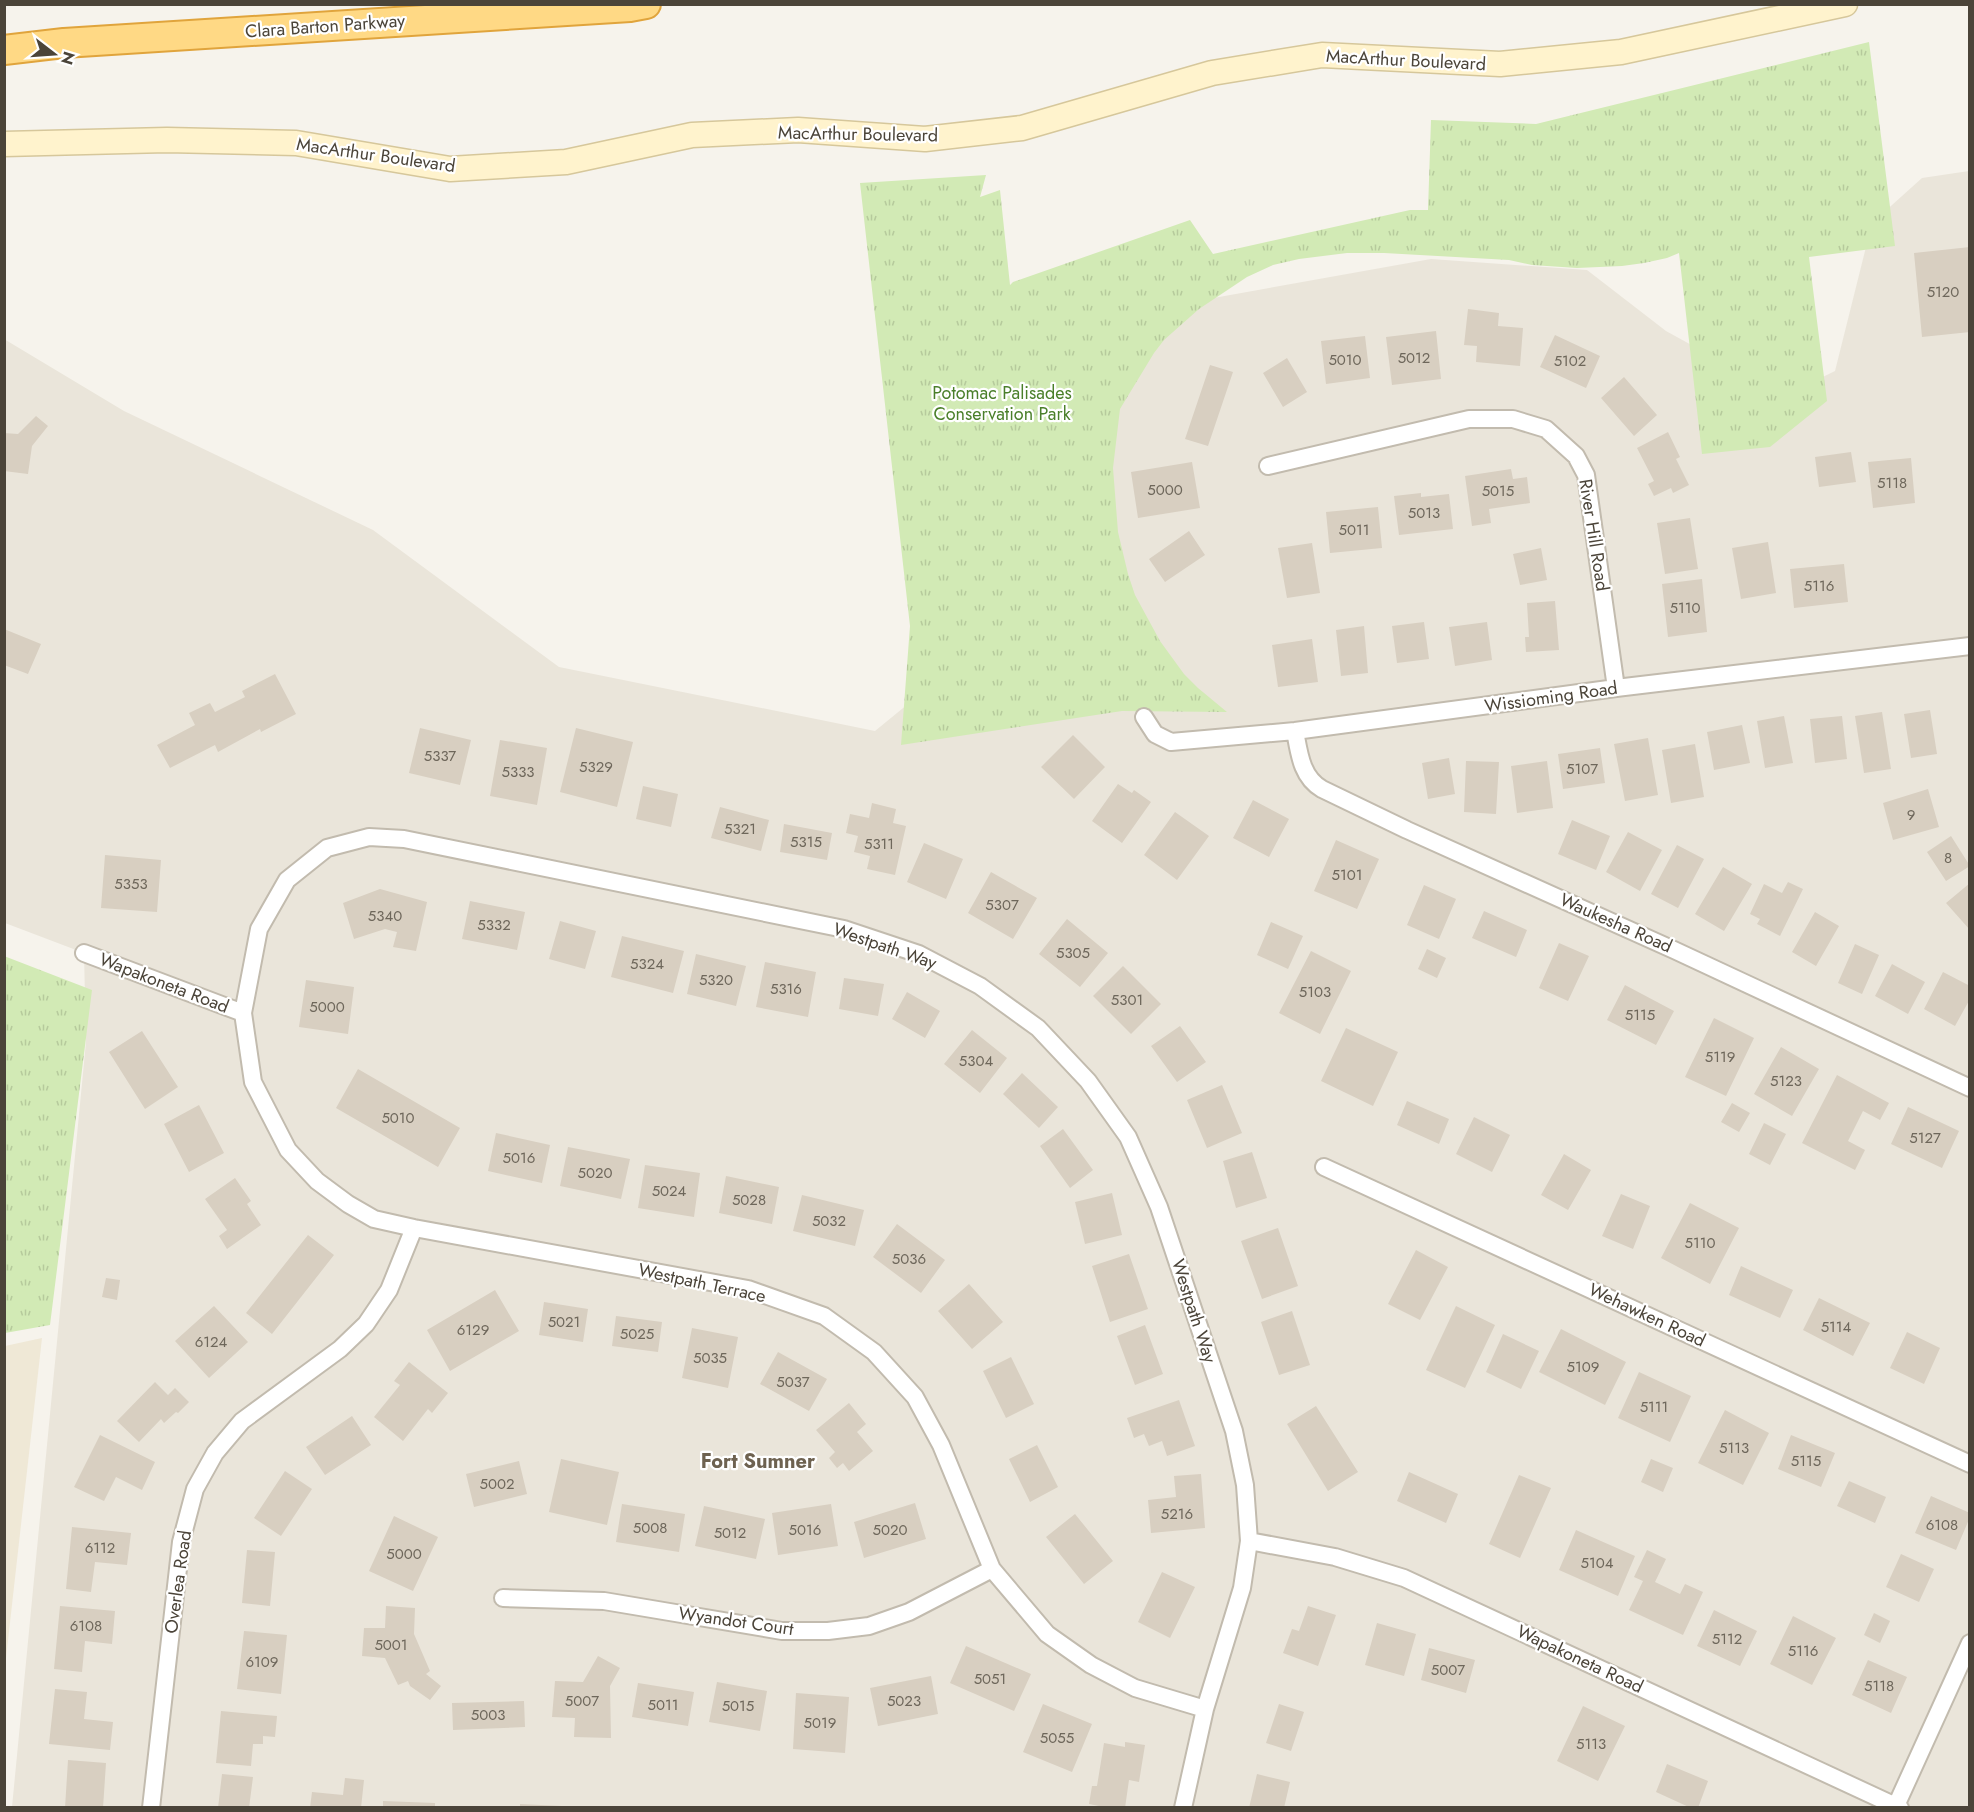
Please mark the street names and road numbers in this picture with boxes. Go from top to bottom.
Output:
street label: Clara Barton Parkway [244,7,406,45]
street label: MacArthur Boulevard [1325,43,1487,77]
street label: MacArthur Boulevard [778,120,938,148]
street label: MacArthur Boulevard [295,131,457,179]
street label: River Hill Road [1572,477,1616,593]
street label: Wissioming Road [1483,675,1619,719]
street label: Waukesha Road [1556,887,1676,959]
street label: Westpath Way [830,916,940,976]
street label: Wapakoneta Road [95,946,233,1020]
street label: Westpath Way [1165,1256,1223,1366]
street label: Westpath Terrace [636,1257,768,1309]
street label: Wehawken Road [1584,1276,1710,1354]
street label: Overlea Road [158,1529,198,1635]
street label: Wyandot Court [677,1600,796,1642]
street label: Wapakoneta Road [1512,1618,1648,1700]

